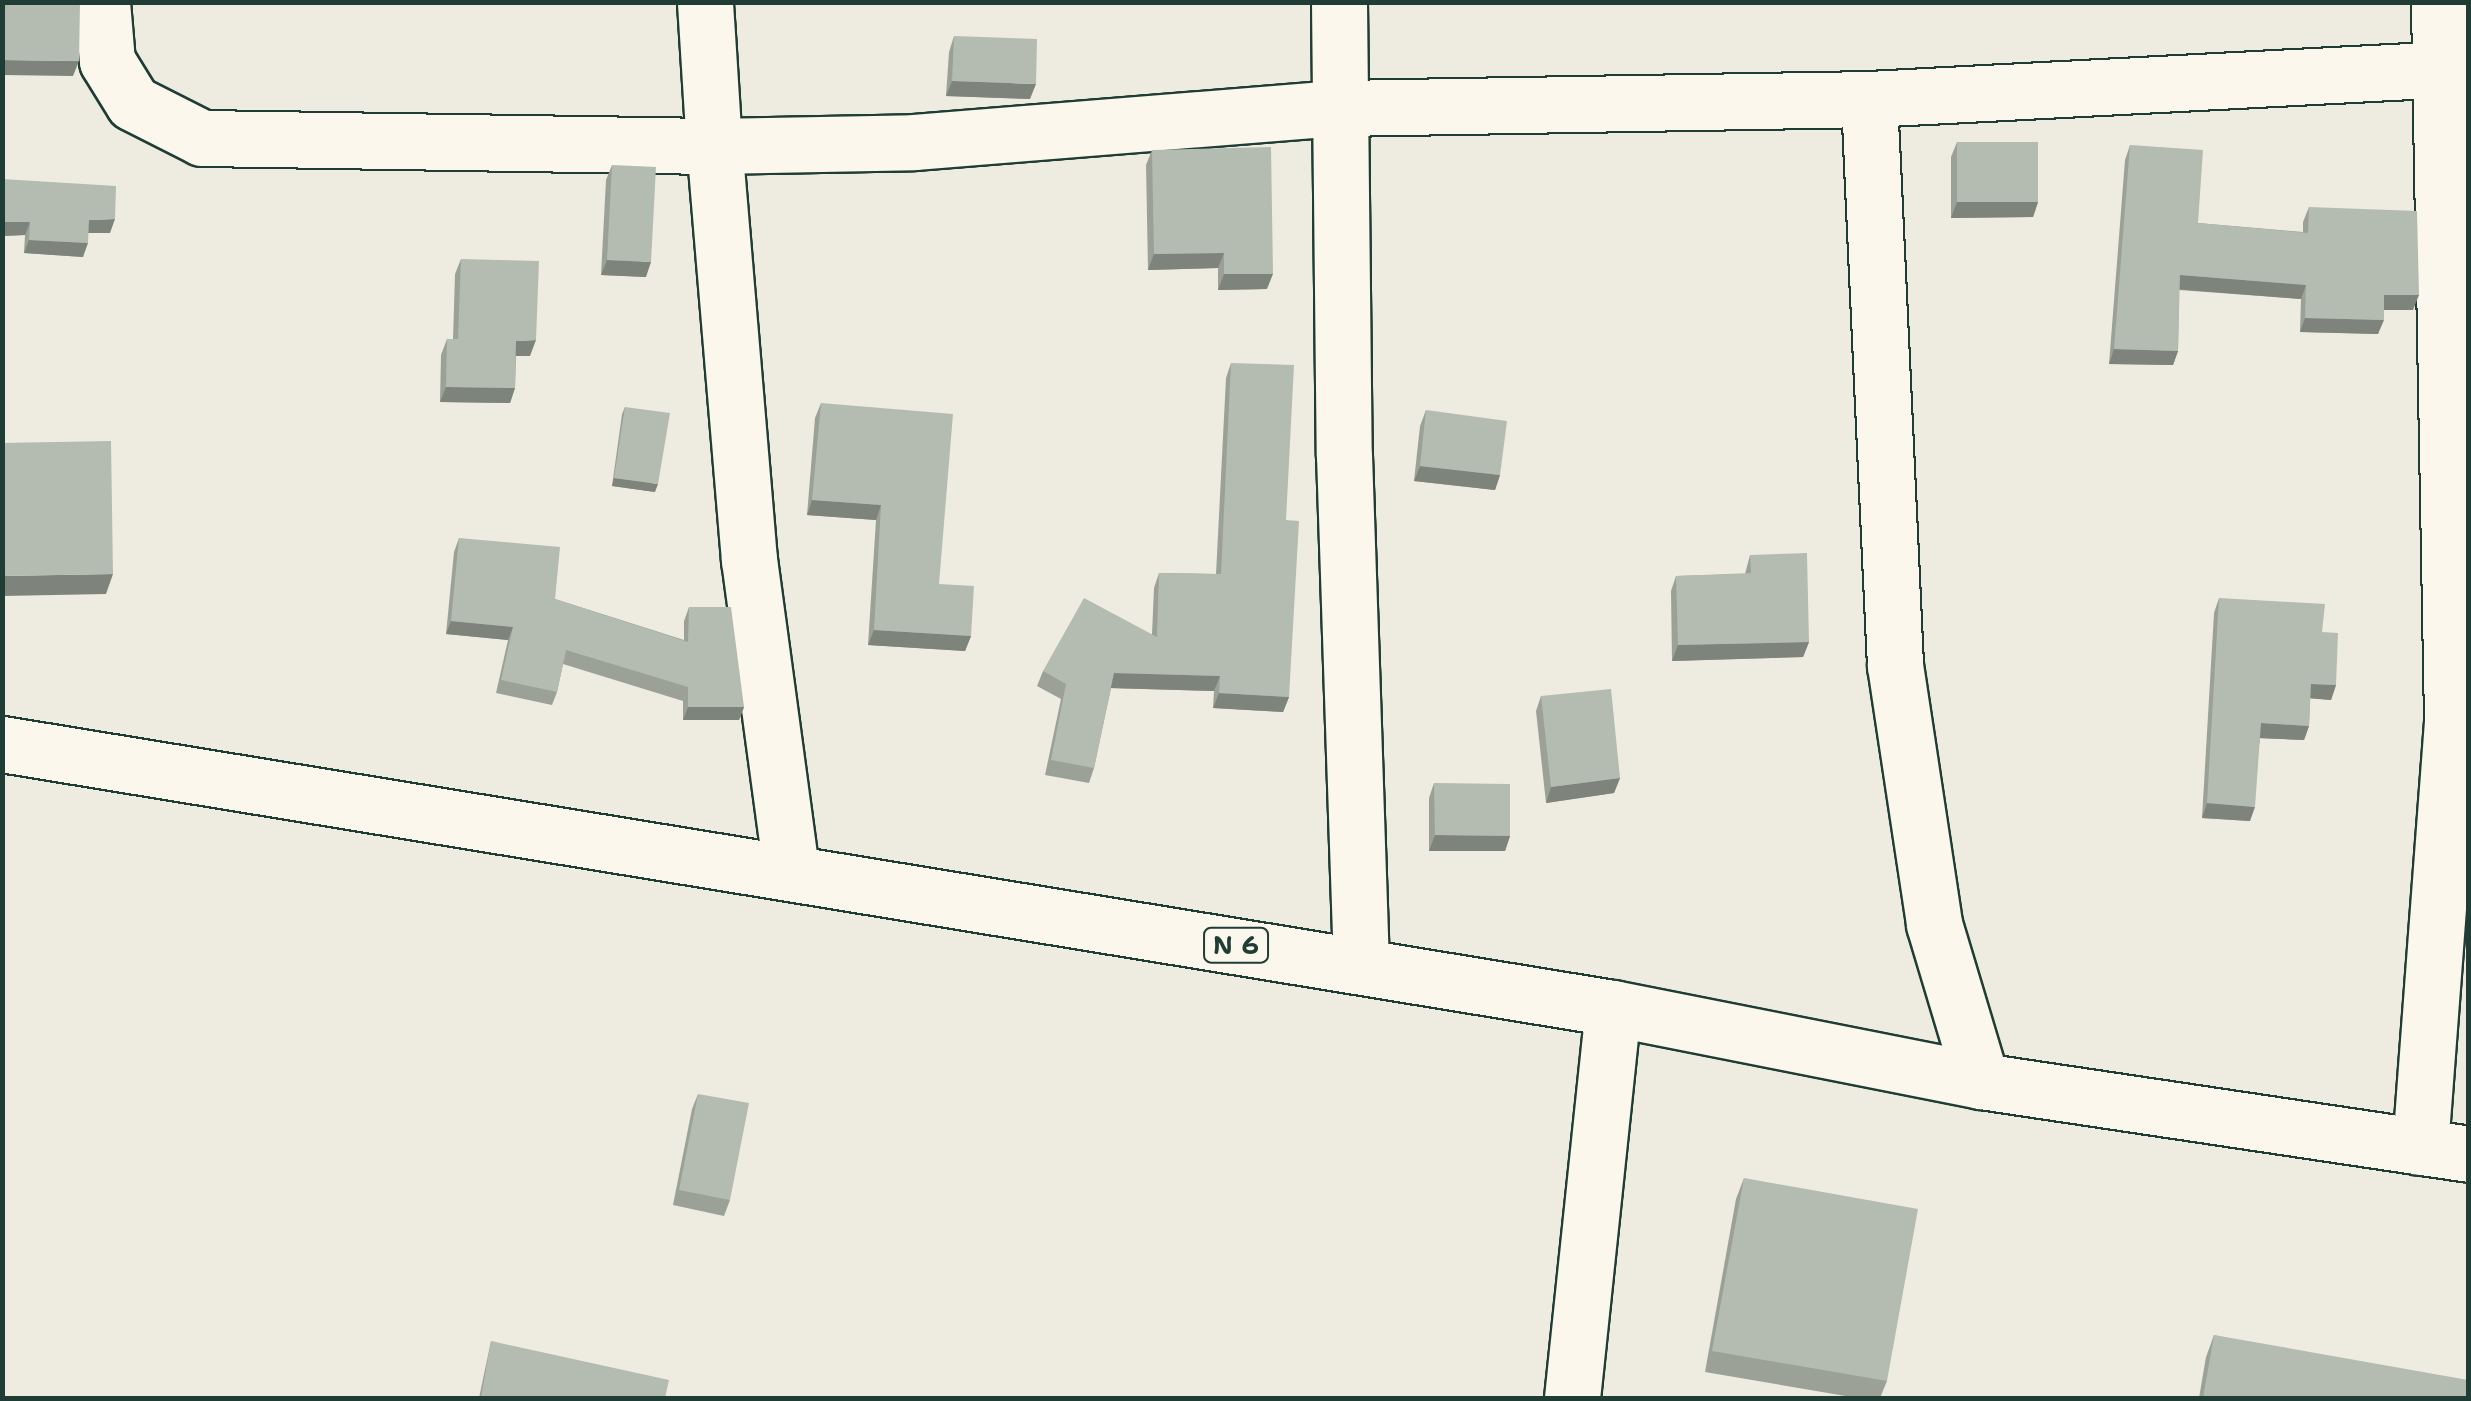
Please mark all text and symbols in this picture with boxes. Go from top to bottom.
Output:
road number: N 6 [1201,925,1271,965]

